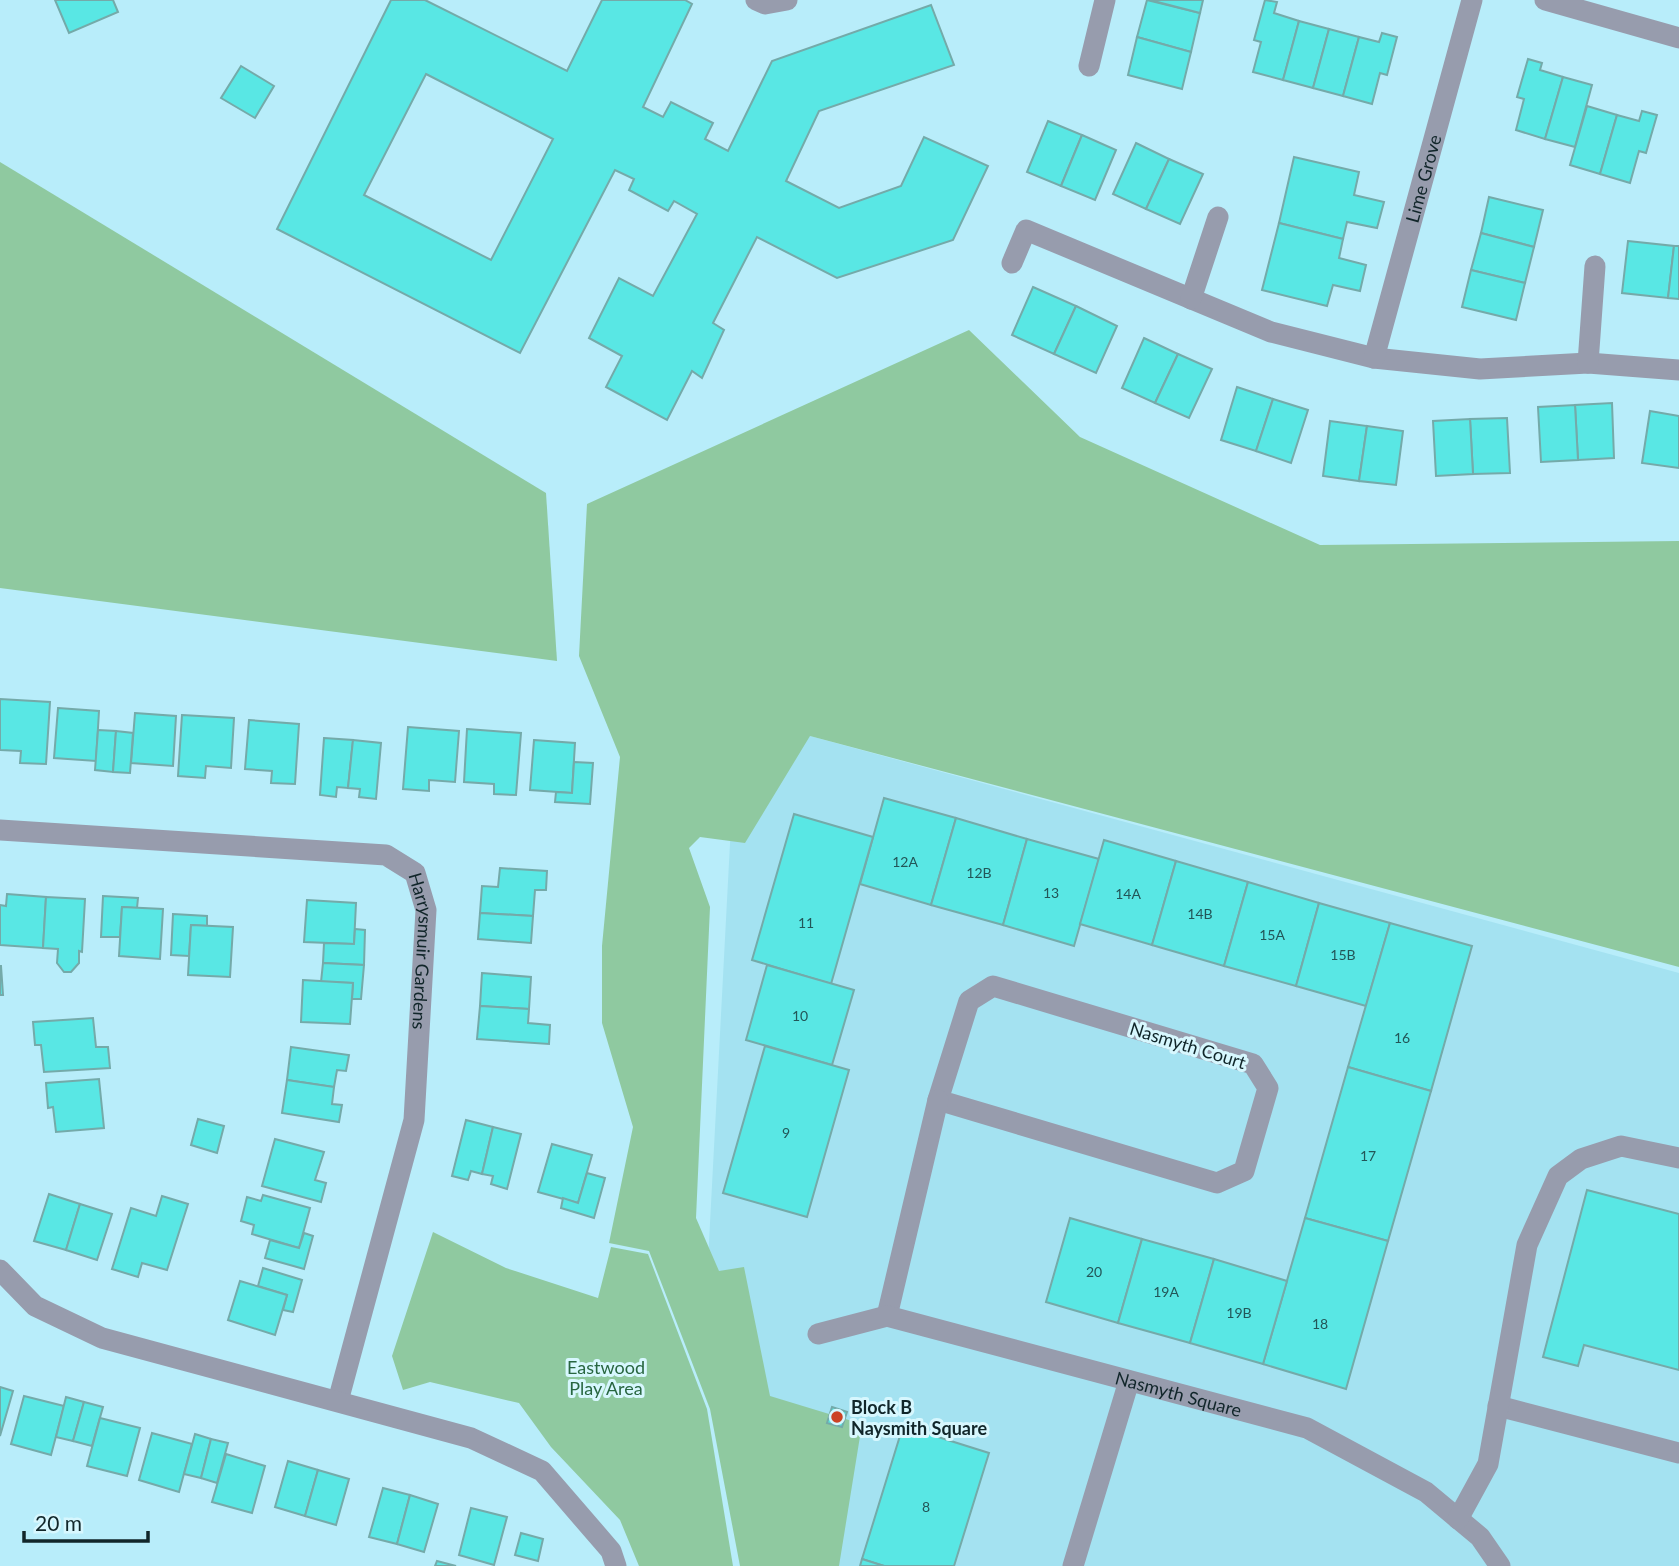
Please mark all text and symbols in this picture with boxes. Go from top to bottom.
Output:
street label: Lime Grove [1401,132,1446,225]
house number: 12A [892,853,918,870]
house number: 12B [966,864,992,881]
street label: Harrysmuir Gardens [404,870,437,1030]
house number: 13 [1043,884,1059,901]
house number: 14A [1115,885,1141,902]
house number: 14B [1187,905,1213,922]
house number: 11 [798,914,814,931]
house number: 15A [1259,926,1285,943]
house number: 15B [1330,946,1356,963]
house number: 10 [792,1007,808,1024]
street label: Nasmyth Court [1127,1017,1249,1073]
house number: 16 [1394,1029,1410,1046]
house number: 9 [782,1124,790,1141]
house number: 17 [1360,1147,1376,1164]
house number: 20 [1086,1263,1102,1280]
house number: 19A [1153,1283,1179,1300]
house number: 19B [1226,1304,1252,1321]
house number: 18 [1312,1315,1328,1332]
park label: Eastwood Play Area [567,1356,645,1399]
street label: Nasmyth Square [1113,1366,1244,1421]
place label: Block B Naysmith Square [851,1396,987,1439]
marker: Block B Naysmith Square [829,1409,845,1425]
house number: 8 [922,1498,930,1515]
scale bar [24,1500,149,1544]
text: 20 m [35,1510,82,1535]

